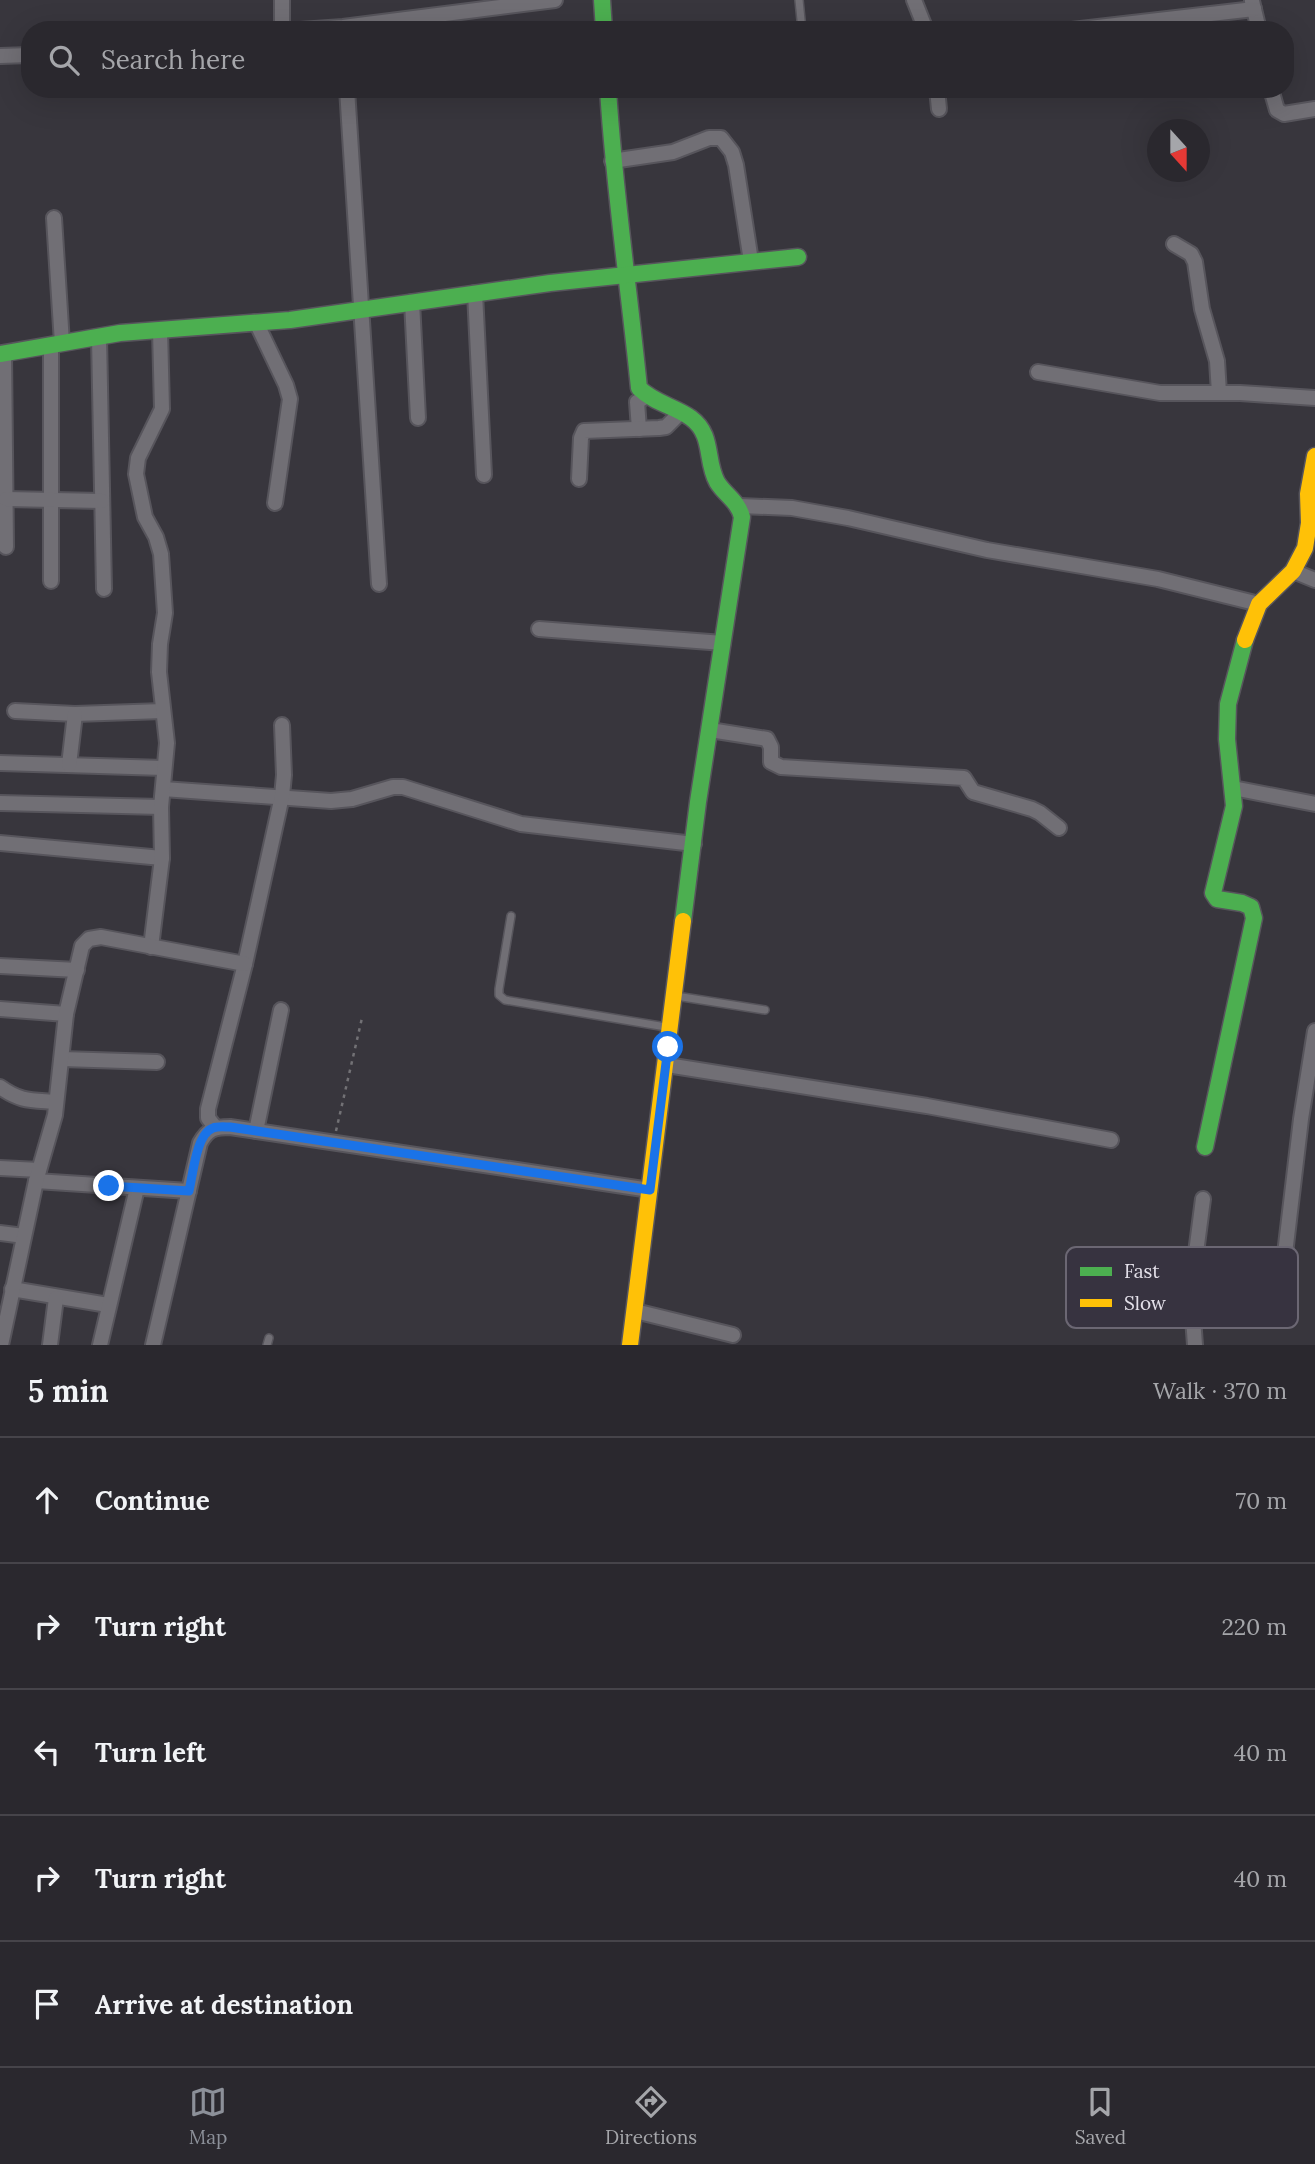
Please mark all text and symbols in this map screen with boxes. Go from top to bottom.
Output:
search box [21,21,1294,98]
icon: search [45,41,83,79]
text: Search here [101,43,245,76]
north arrow [1147,119,1210,182]
route start [652,1031,683,1062]
route end [93,1170,124,1201]
legend [1066,1247,1298,1328]
text: Fast [1124,1259,1160,1283]
text: Slow [1124,1291,1167,1315]
text: 5 min [28,1372,109,1410]
text: Walk · 370 m [1153,1376,1287,1405]
icon: ahead [28,1481,66,1519]
text: Continue [95,1484,210,1517]
text: 70 m [1236,1486,1287,1515]
icon: right [28,1607,66,1645]
text: Turn right [95,1610,226,1643]
text: 220 m [1221,1612,1287,1641]
icon: left [28,1733,66,1771]
text: Turn left [95,1736,206,1769]
text: 40 m [1234,1738,1287,1767]
icon: right [28,1859,66,1897]
text: Turn right [95,1862,226,1895]
text: 40 m [1234,1864,1287,1893]
icon: arrive [28,1985,66,2023]
text: Arrive at destination [95,1988,353,2021]
tab: Map [189,2083,227,2149]
tab: Directions [605,2083,697,2149]
tab: Saved [1075,2083,1126,2149]

